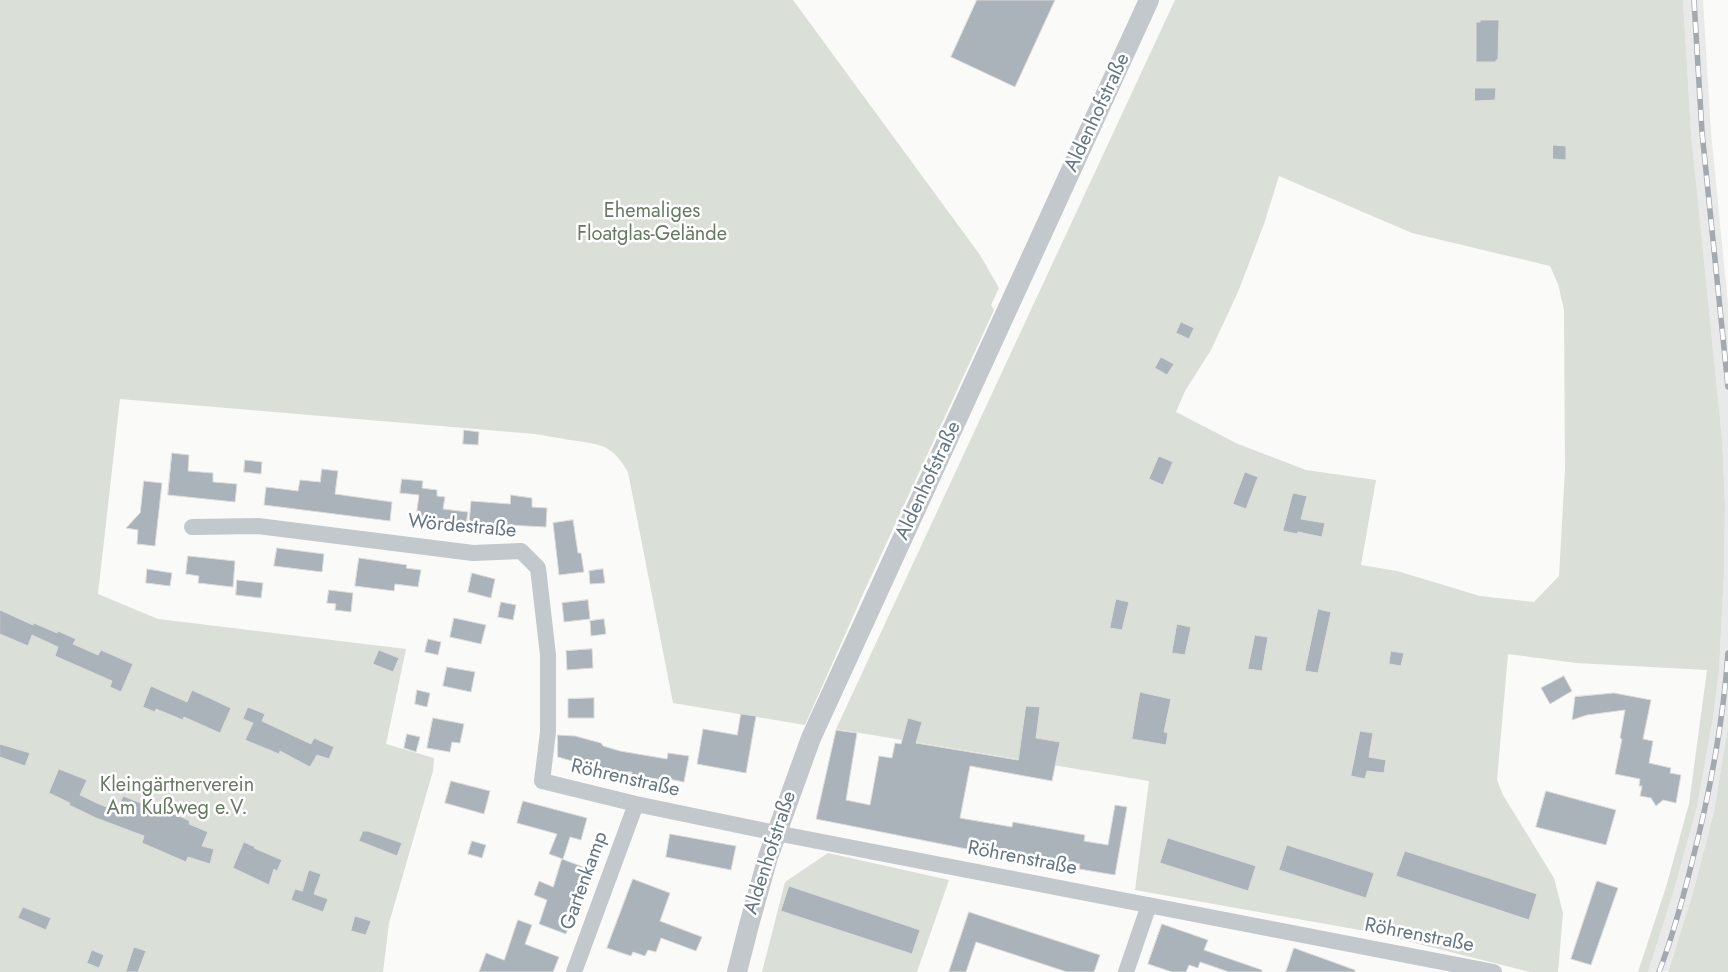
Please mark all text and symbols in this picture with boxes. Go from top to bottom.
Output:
street label: Aldenhofstraße [1060,50,1136,176]
park label: Ehemaliges Floatglas-Gelände [577,200,727,247]
street label: Aldenhofstraße [891,418,967,544]
street label: Wördestraße [407,510,517,544]
street label: Röhrenstraße [568,755,682,803]
park label: Kleingärtnerverein Am Kußweg e.V. [100,774,254,821]
street label: Aldenhofstraße [740,788,802,918]
street label: Gartenkamp [556,829,614,933]
street label: Röhrenstraße [965,837,1079,881]
street label: Röhrenstraße [1362,914,1476,958]

